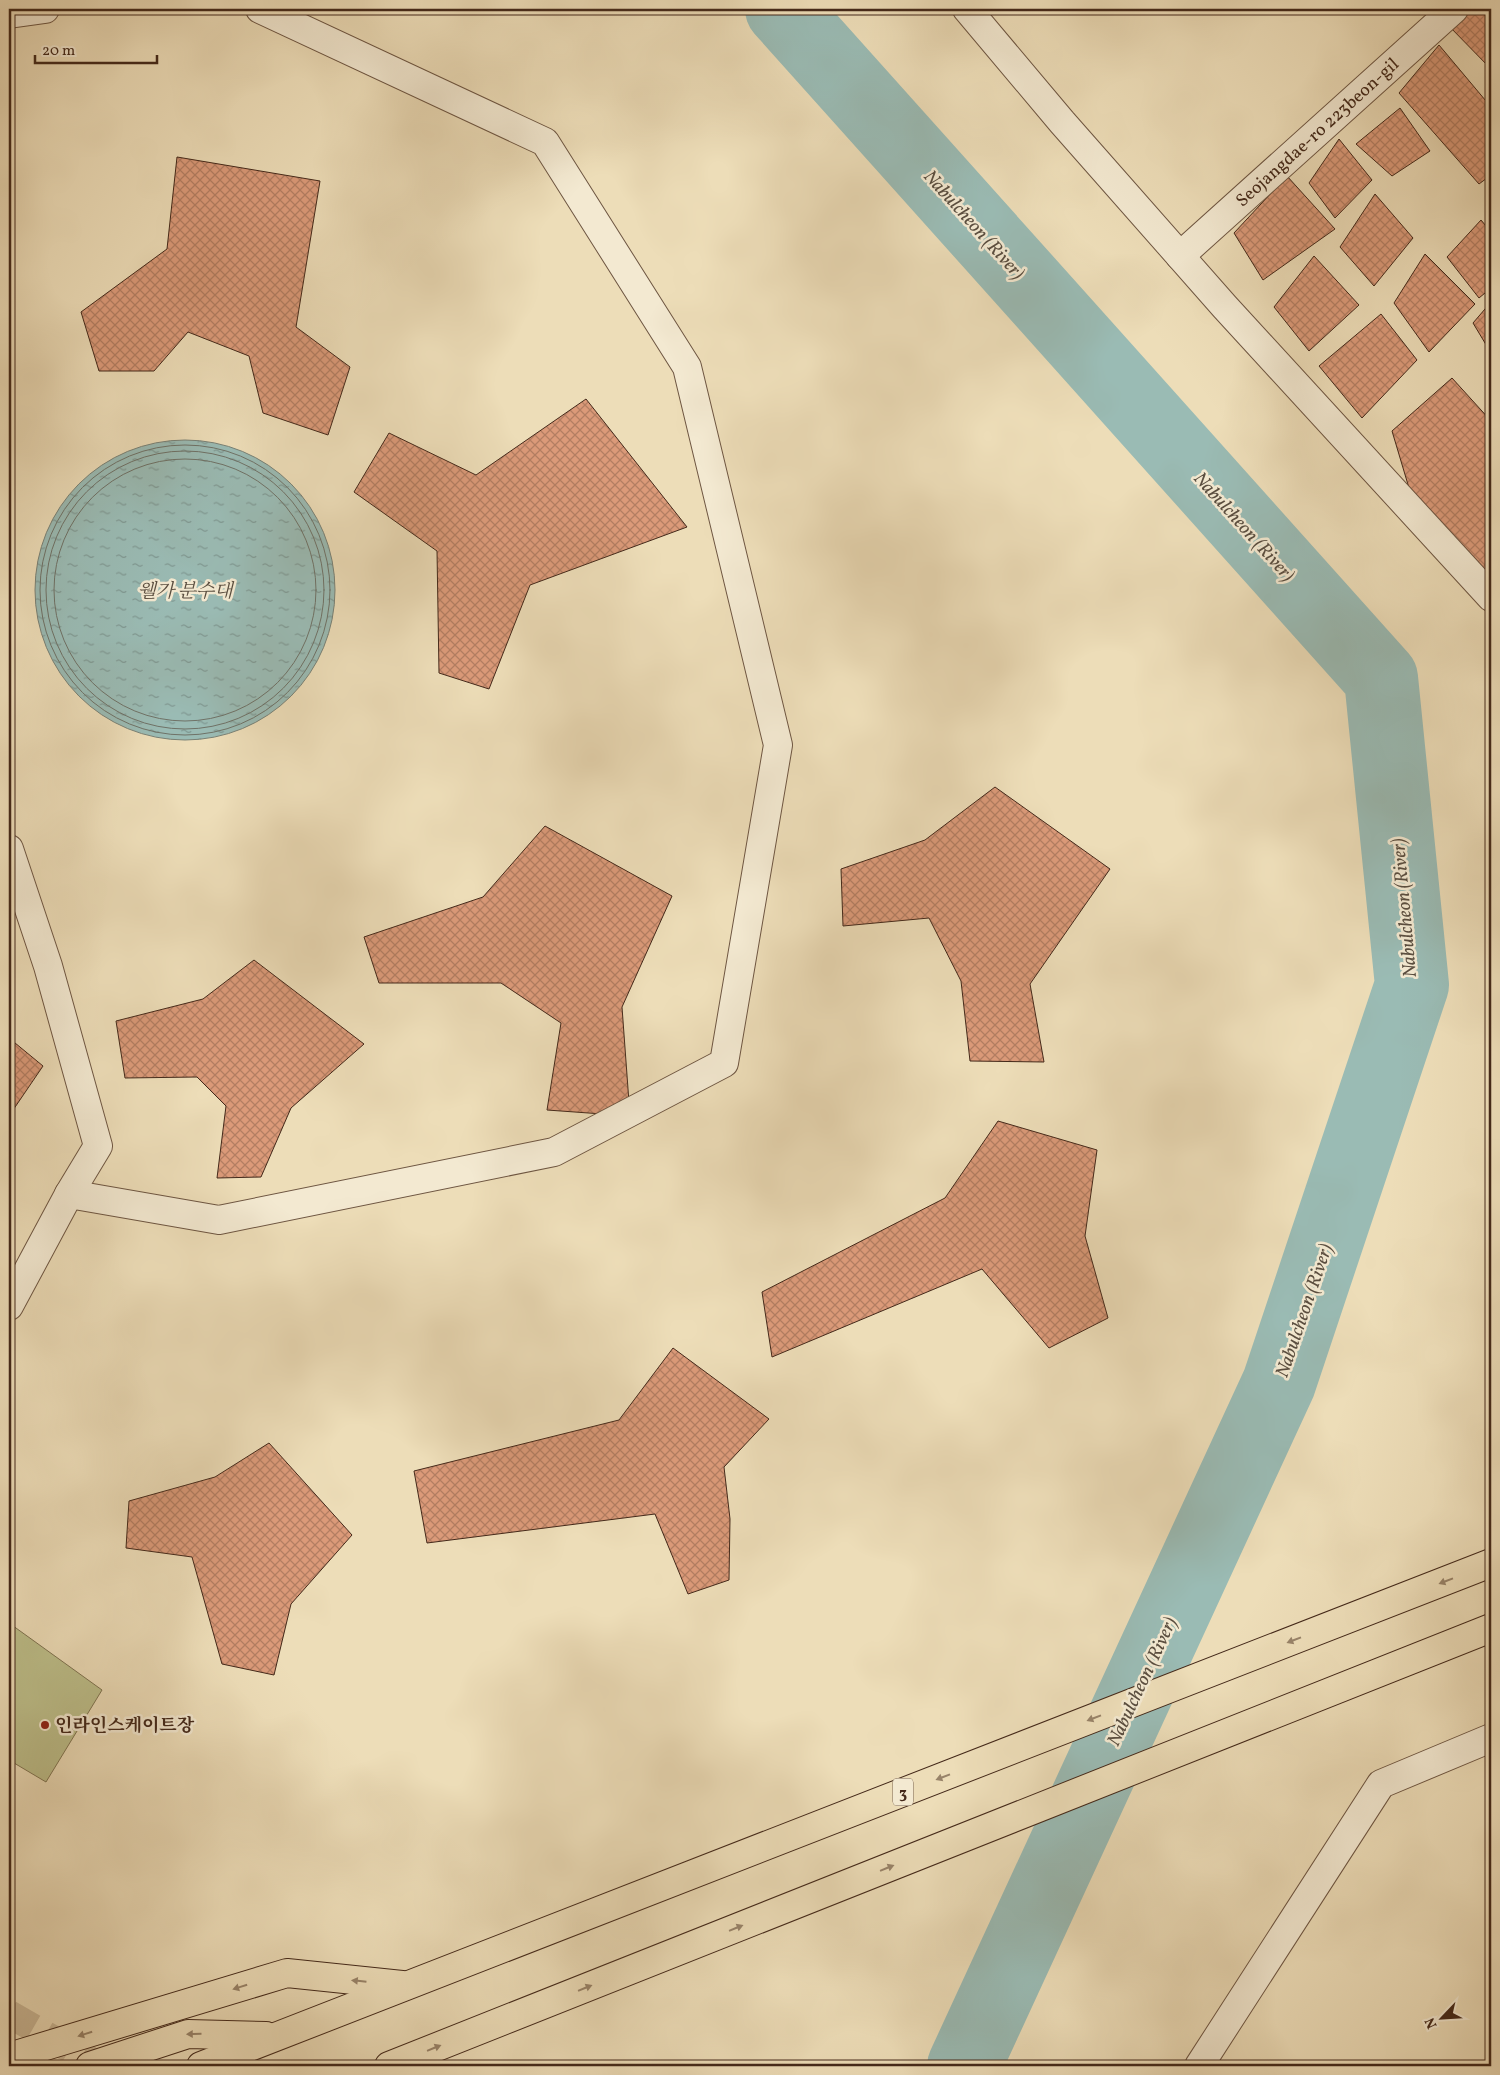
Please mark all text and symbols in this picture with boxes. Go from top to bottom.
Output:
scale bar [35,32,158,64]
text: 20 m [42,41,75,62]
street label: Seojangdae-ro 223beon-gil [1231,53,1405,213]
water label: Nabulcheon (River) [917,165,1030,286]
water label: Nabulcheon (River) [1187,467,1300,588]
water label: 웰가 분수대 [137,579,235,605]
water label: Nabulcheon (River) [1386,837,1424,979]
water label: Nabulcheon (River) [1270,1240,1340,1381]
one-way arrow [1439,1577,1453,1585]
water label: Nabulcheon (River) [1101,1613,1184,1751]
one-way arrow [1287,1637,1302,1644]
place label: 인라인스케이트장 [55,1714,195,1739]
one-way arrow [1086,1714,1101,1722]
marker: 인라인스케이트장 [39,1719,51,1731]
one-way arrow [935,1773,950,1781]
road number: 3 [893,1778,913,1805]
one-way arrow [880,1864,895,1872]
one-way arrow [729,1924,744,1932]
one-way arrow [350,1977,366,1985]
one-way arrow [233,1983,248,1991]
one-way arrow [578,1984,593,1992]
north arrow [1418,1992,1468,2042]
text: N [1421,2014,1442,2031]
one-way arrow [77,2030,92,2038]
one-way arrow [186,2031,202,2039]
one-way arrow [427,2044,442,2052]

